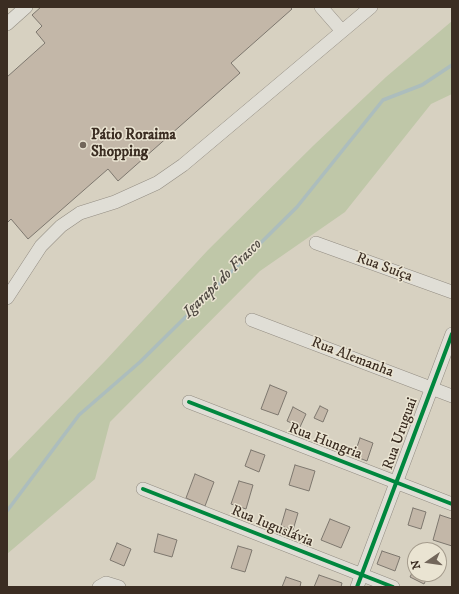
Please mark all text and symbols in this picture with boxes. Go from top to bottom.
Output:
place label: Pátio Roraima Shopping [91,127,176,162]
marker: Pátio Roraima Shopping [78,140,88,150]
water label: Igarapé do Frasco [179,235,267,323]
street label: Rua Suíça [353,250,415,286]
street label: Rua Alemanha [308,334,396,382]
street label: Rua Uruguai [380,395,422,473]
street label: Rua Hungria [286,420,364,464]
street label: Rua Iuguslávia [228,502,316,552]
north arrow [407,542,447,582]
text: N [408,558,424,570]

